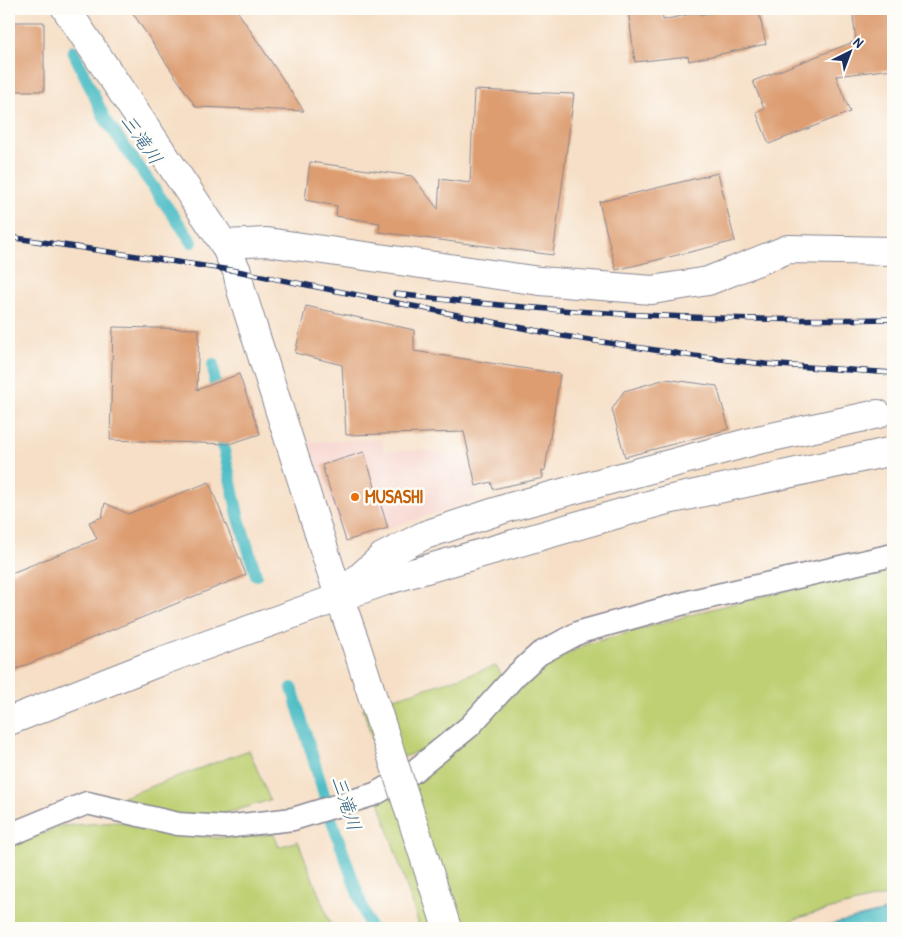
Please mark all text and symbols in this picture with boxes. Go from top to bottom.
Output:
north arrow [824,28,874,78]
text: N [850,32,869,52]
water label: 三滝川 [115,108,169,170]
place label: MUSASHI [365,484,424,509]
marker: MUSASHI [349,491,361,503]
water label: 三滝川 [326,772,368,834]

